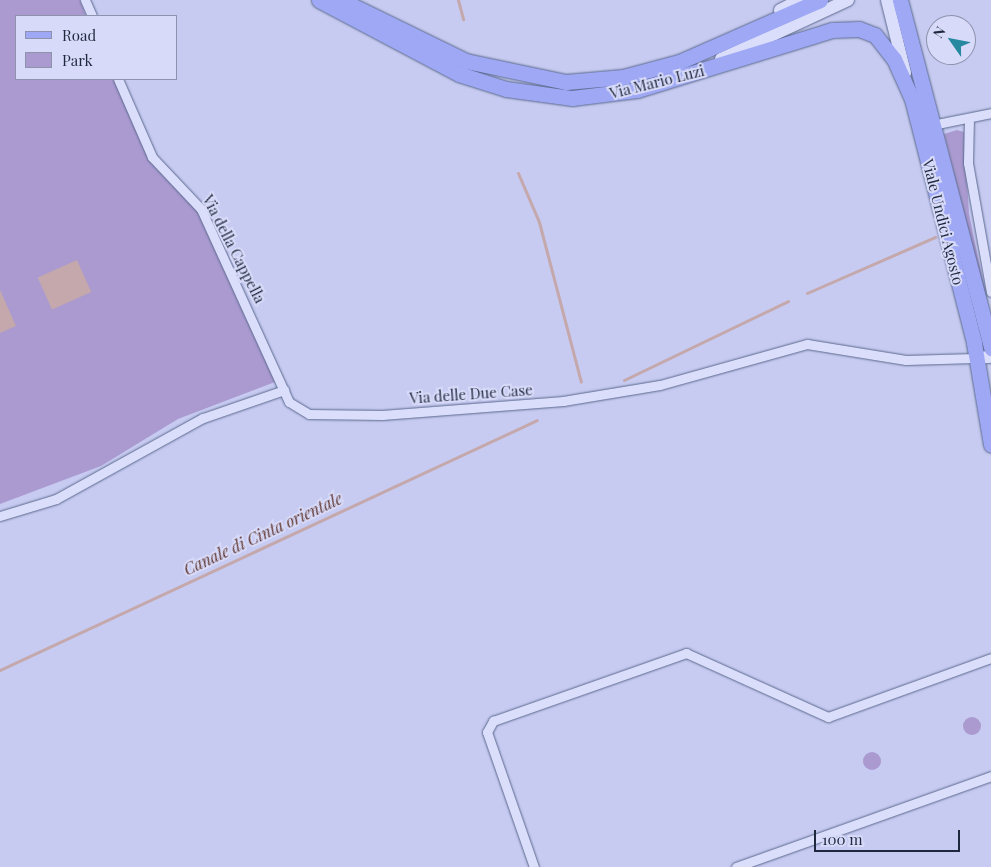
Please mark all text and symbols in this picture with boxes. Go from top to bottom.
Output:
legend [15,15,178,80]
north arrow [926,15,976,65]
text: N [928,23,950,42]
text: Road [62,25,96,45]
text: Park [62,50,93,70]
street label: Via Mario Luzi [608,62,706,102]
street label: Viale Undici Agosto [919,157,967,287]
street label: Via della Cappella [199,192,269,306]
street label: Via delle Due Case [409,381,533,407]
water label: Canale di Cinta orientale [181,489,345,579]
scale bar [816,820,962,852]
text: 100 m [822,829,863,849]

